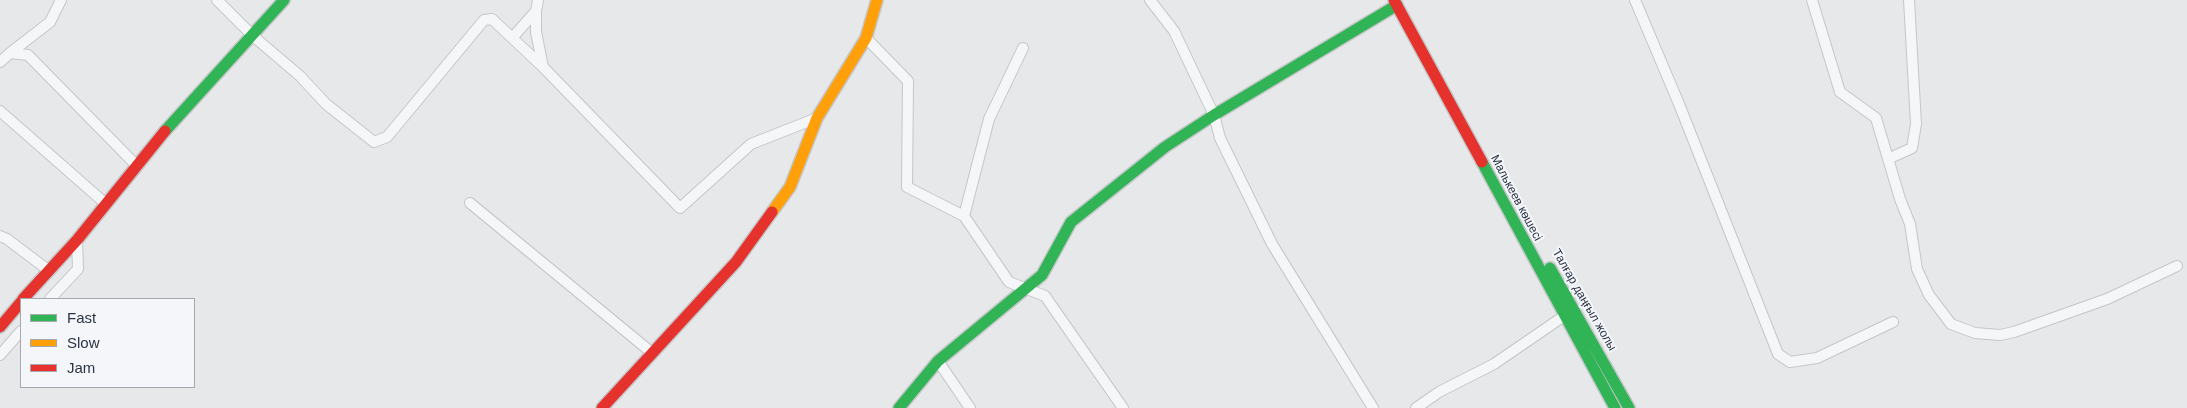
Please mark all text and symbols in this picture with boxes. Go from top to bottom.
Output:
street label: Малькеев көшесі [1487,153,1545,243]
street label: Талғар даңғыл жолы [1549,247,1619,353]
legend [20,298,195,388]
text: Fast [67,309,96,326]
text: Slow [67,334,100,351]
text: Jam [67,359,95,376]

